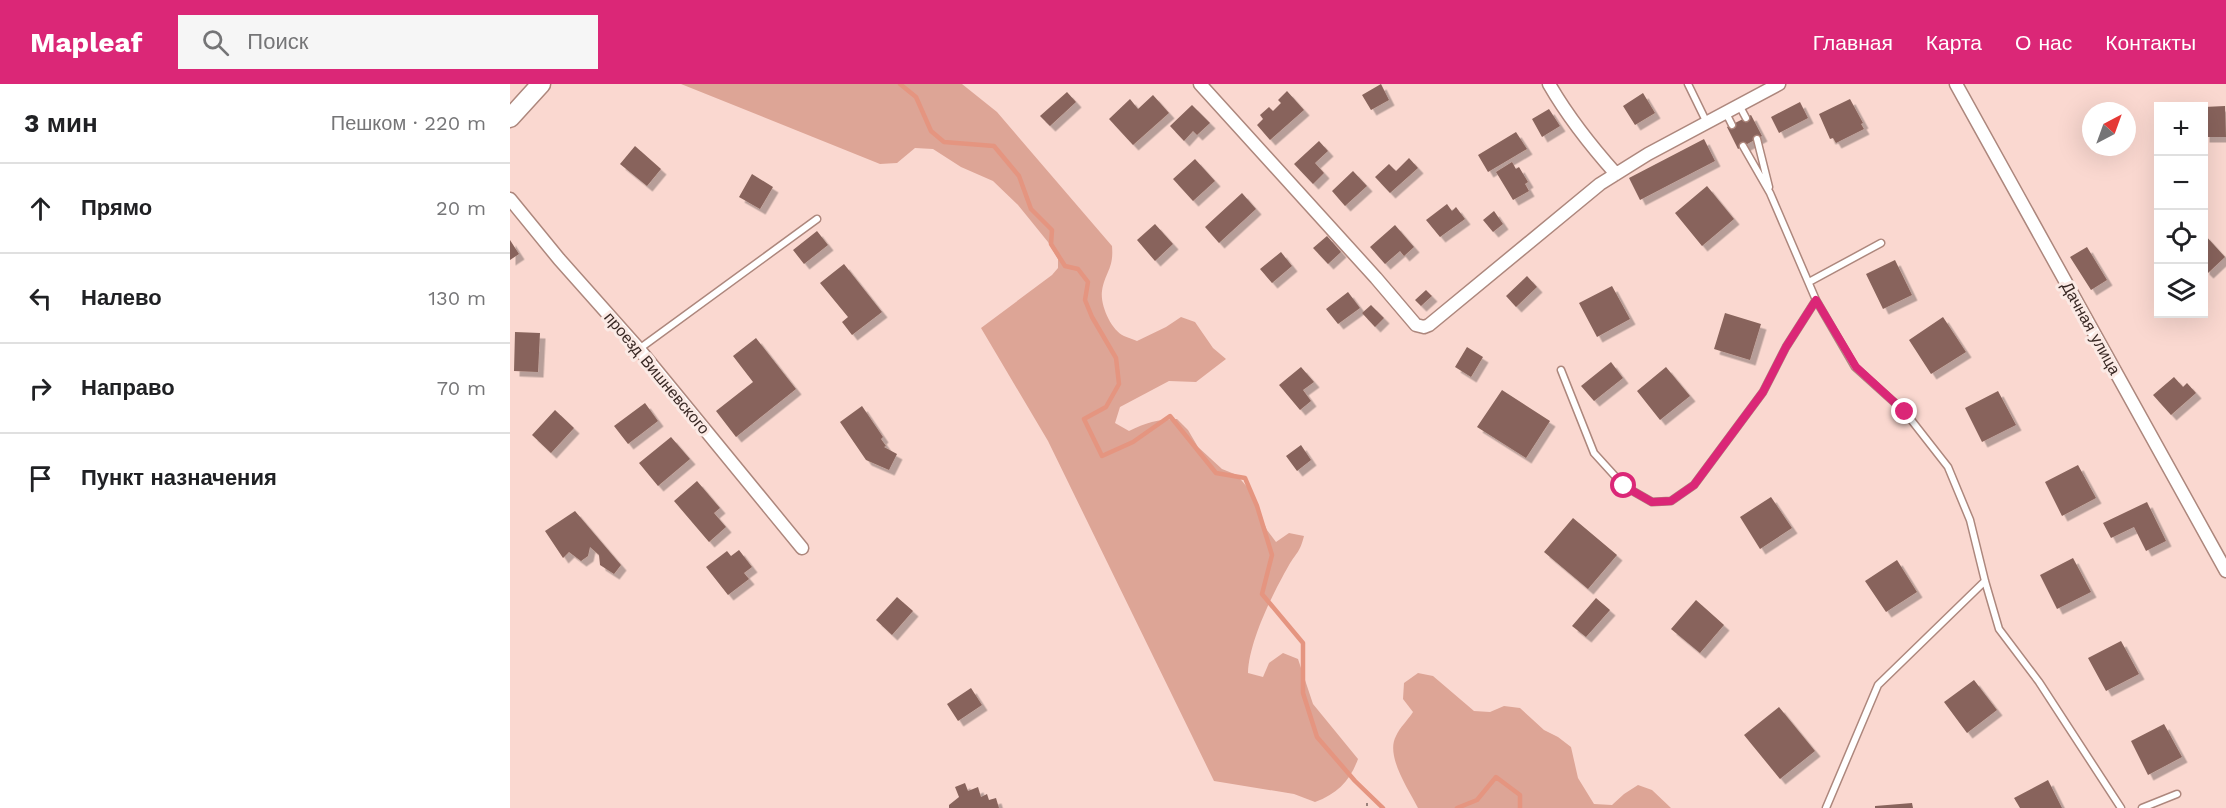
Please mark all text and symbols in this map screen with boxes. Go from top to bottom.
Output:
search box [178,15,598,69]
text: Mapleaf [30,26,142,59]
icon: search [199,26,232,59]
text: Поиск [247,29,308,54]
text: Главная [1813,30,1893,55]
text: Карта [1926,30,1982,55]
text: О нас [2015,30,2072,55]
text: Контакты [2105,30,2196,55]
north arrow [2082,102,2136,156]
map controls [2154,102,2208,318]
button: + [2154,102,2208,156]
text: 3 мин [24,108,98,138]
text: Пешком · 220 m [331,111,486,135]
button: − [2154,156,2208,210]
icon: ahead [24,192,57,225]
text: Прямо [81,195,152,220]
text: 20 m [436,196,486,220]
button: locate [2154,210,2208,264]
button: layers [2154,264,2208,318]
street label: Дачная улица [2058,278,2124,378]
icon: left [24,282,57,315]
text: Налево [81,285,162,310]
text: 130 m [428,286,486,310]
street label: проезд Вишневского [600,308,714,438]
icon: right [24,372,57,405]
text: Направо [81,375,175,400]
text: 70 m [437,376,486,400]
route end [1891,398,1917,424]
icon: arrive [24,462,57,495]
text: Пункт назначения [81,465,277,490]
route start [1610,472,1636,498]

